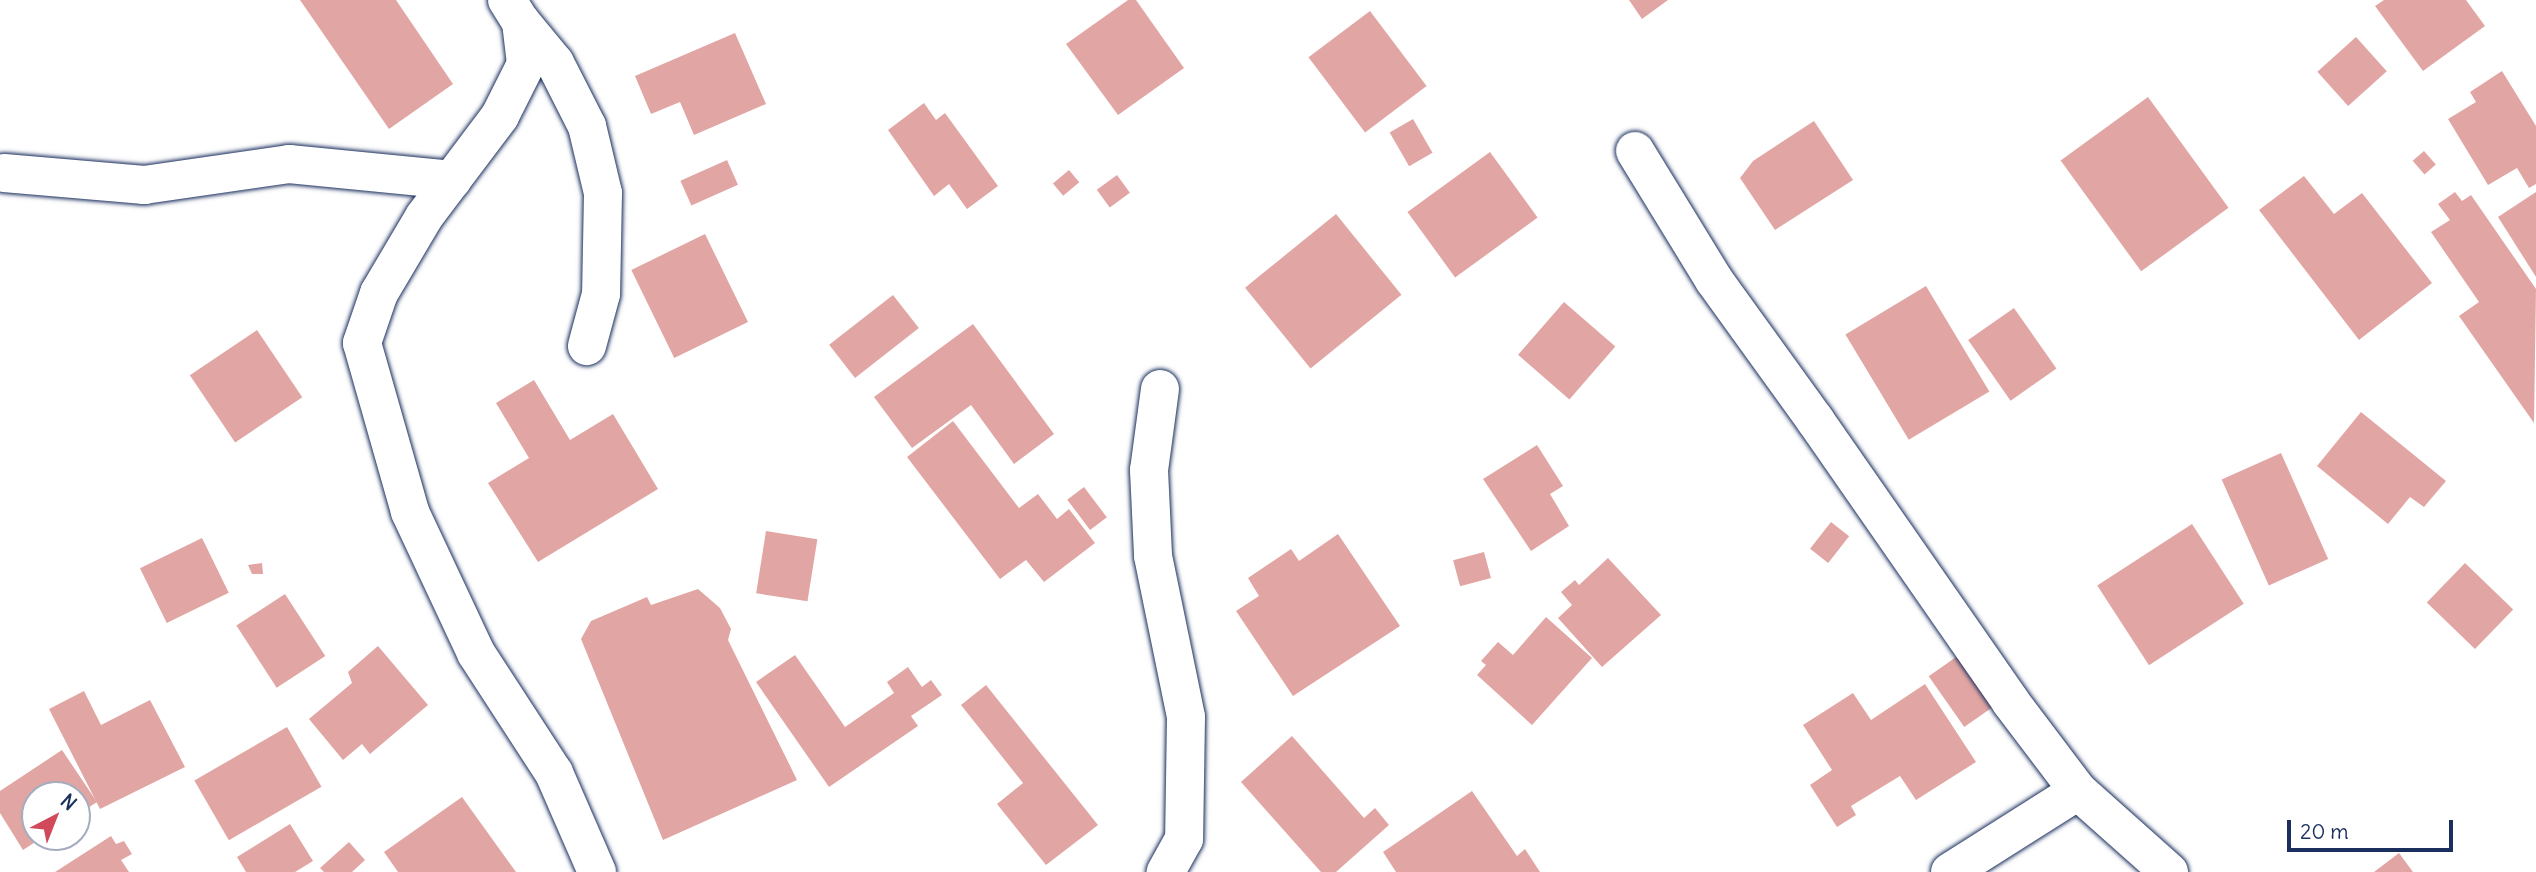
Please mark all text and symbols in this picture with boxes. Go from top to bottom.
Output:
north arrow [21,781,91,851]
text: N [56,789,82,815]
scale bar [2291,806,2457,850]
text: 20 m [2300,818,2349,845]

